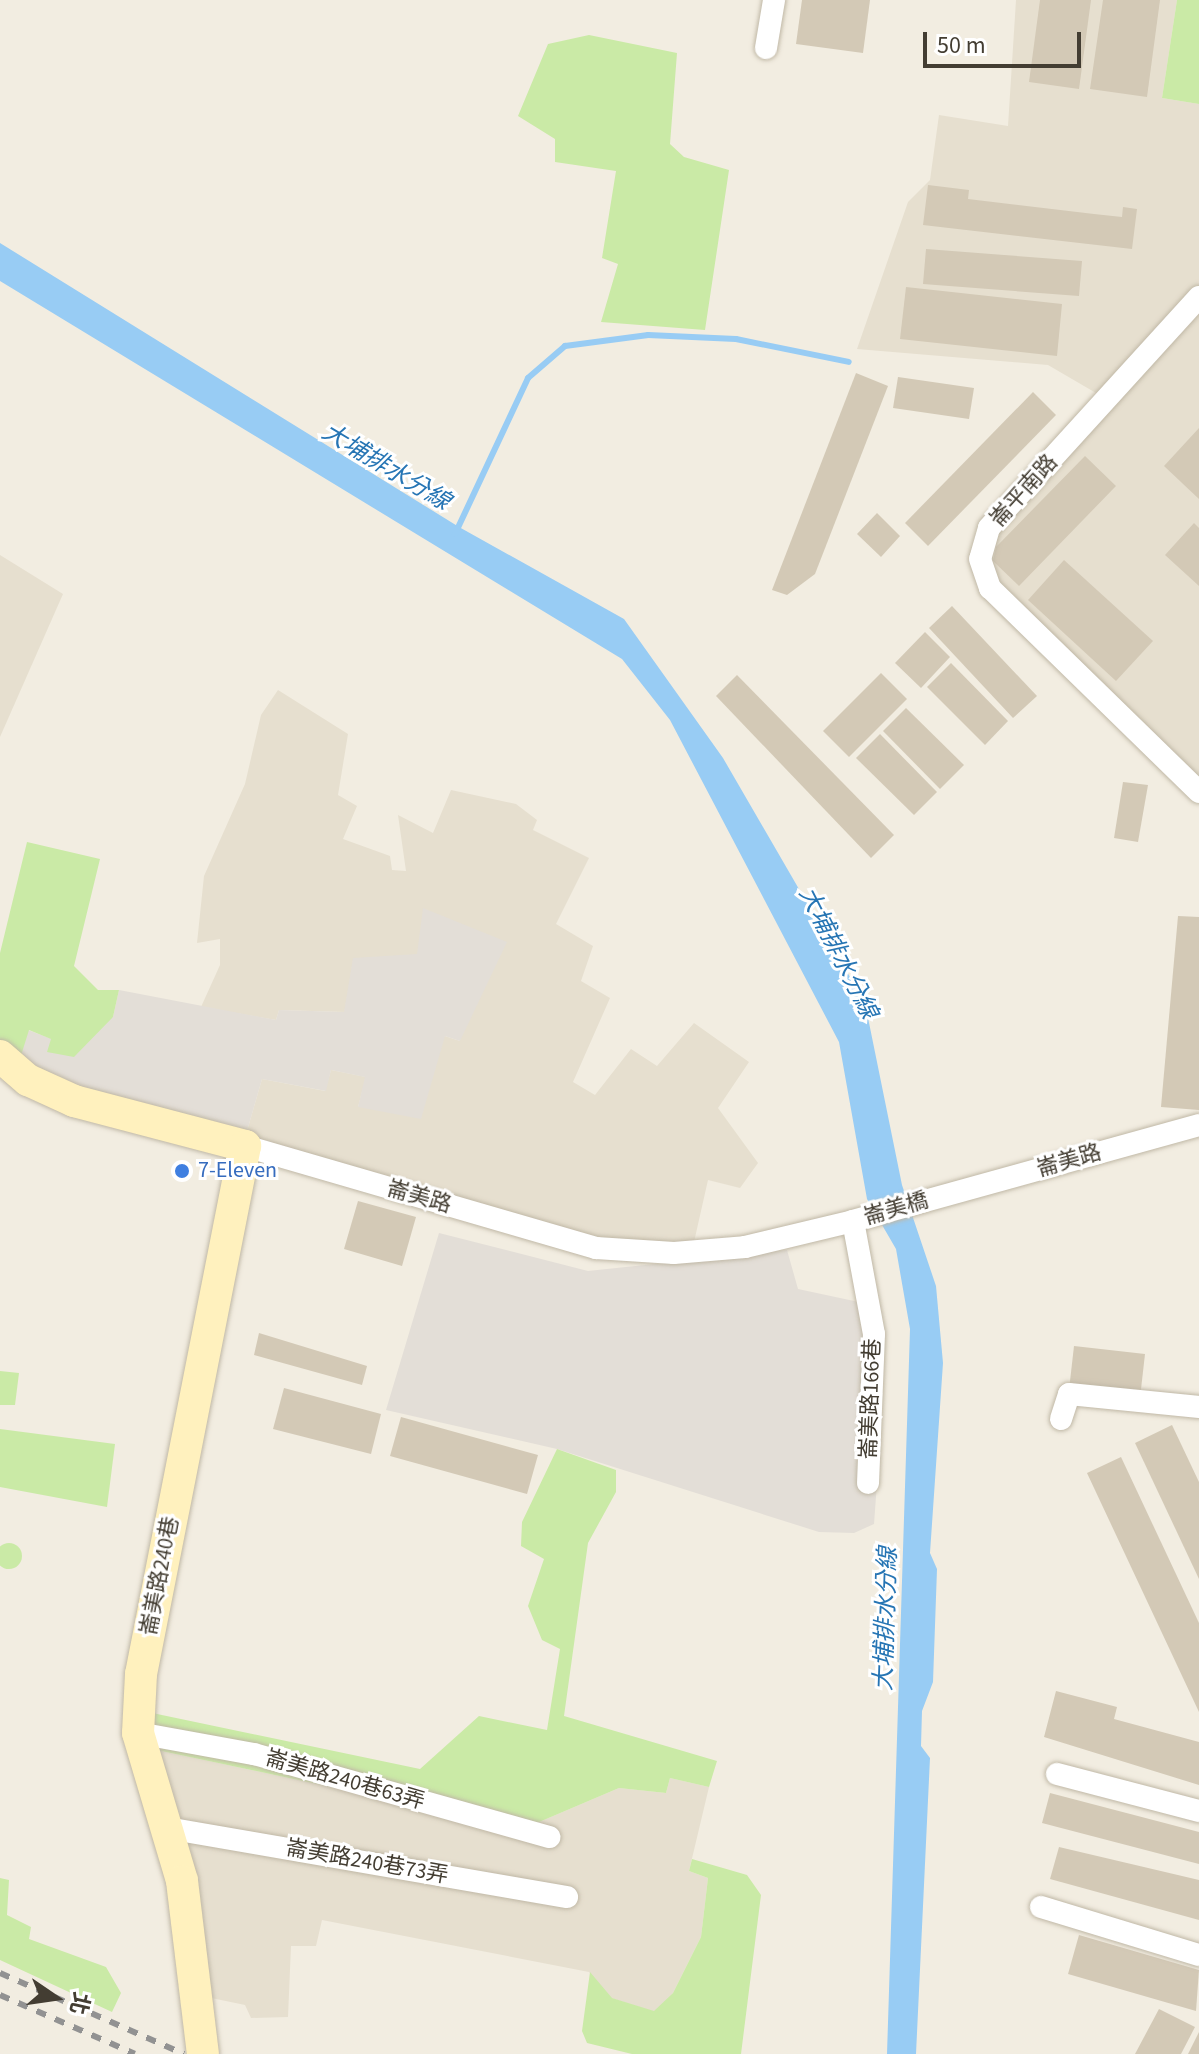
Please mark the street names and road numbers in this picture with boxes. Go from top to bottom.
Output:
street label: 崙平南路 [985,449,1063,533]
street label: 崙美路 [1034,1139,1104,1183]
street label: 崙美路 [384,1175,454,1219]
street label: 崙美橋 [861,1187,931,1231]
street label: 崙美路166巷 [856,1338,886,1460]
street label: 崙美路240巷 [136,1514,184,1638]
street label: 崙美路240巷63弄 [262,1745,428,1815]
street label: 崙美路240巷73弄 [284,1835,450,1889]

